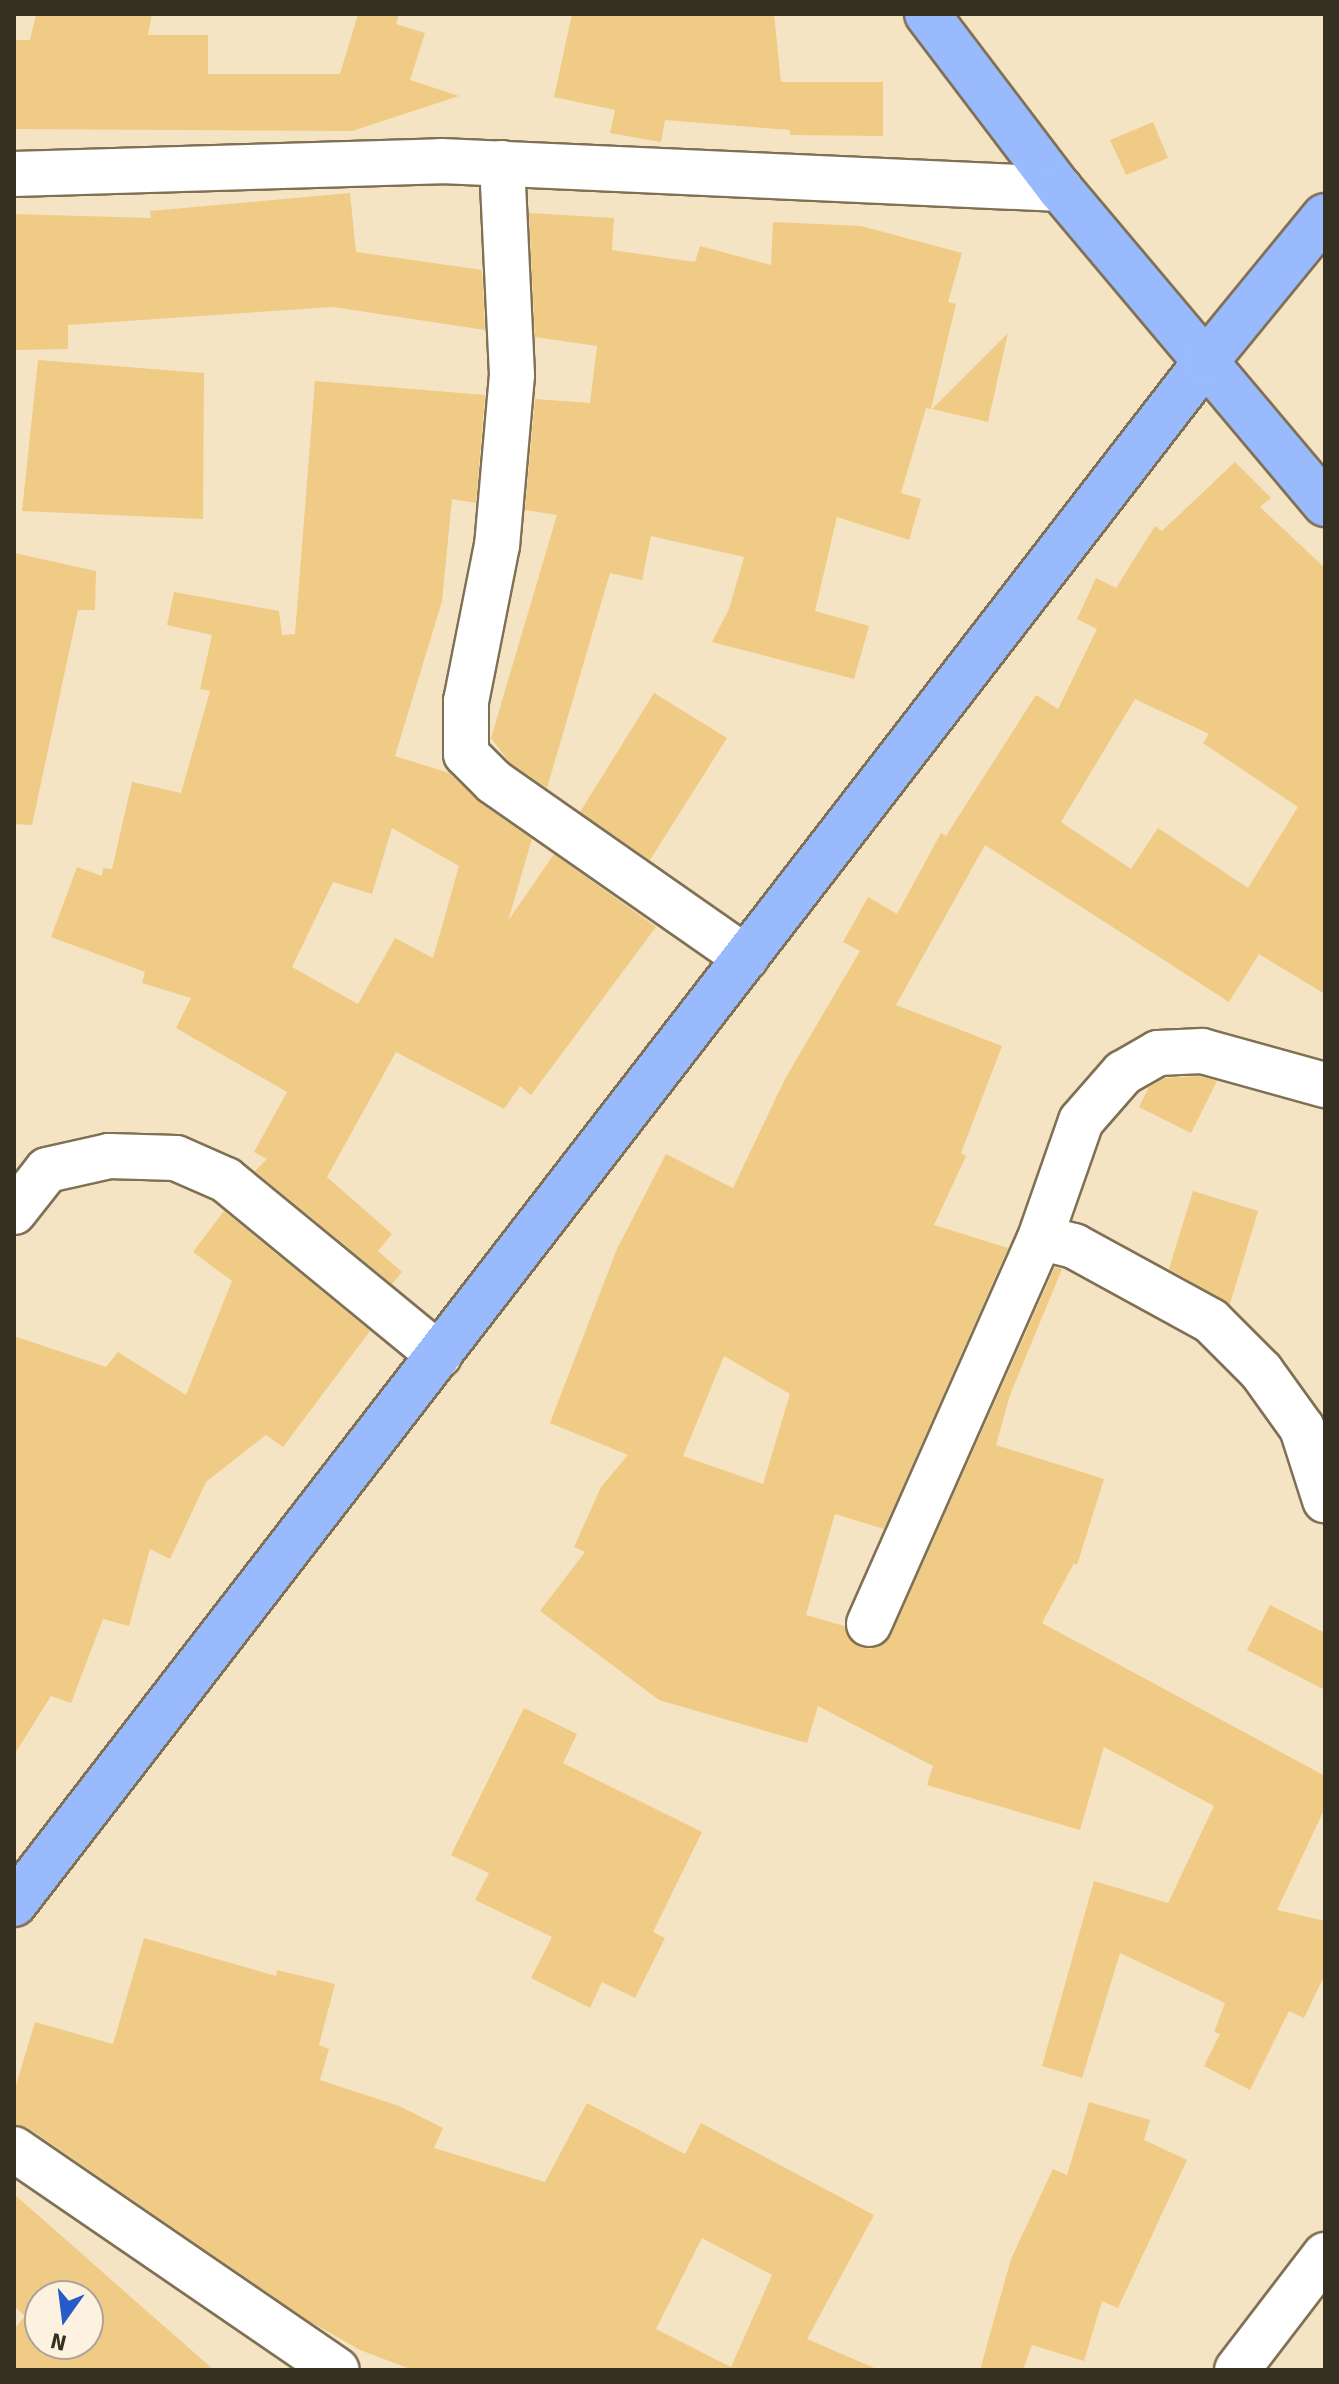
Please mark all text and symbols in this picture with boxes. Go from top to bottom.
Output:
north arrow [24,2280,104,2360]
text: N [48,2327,69,2357]

